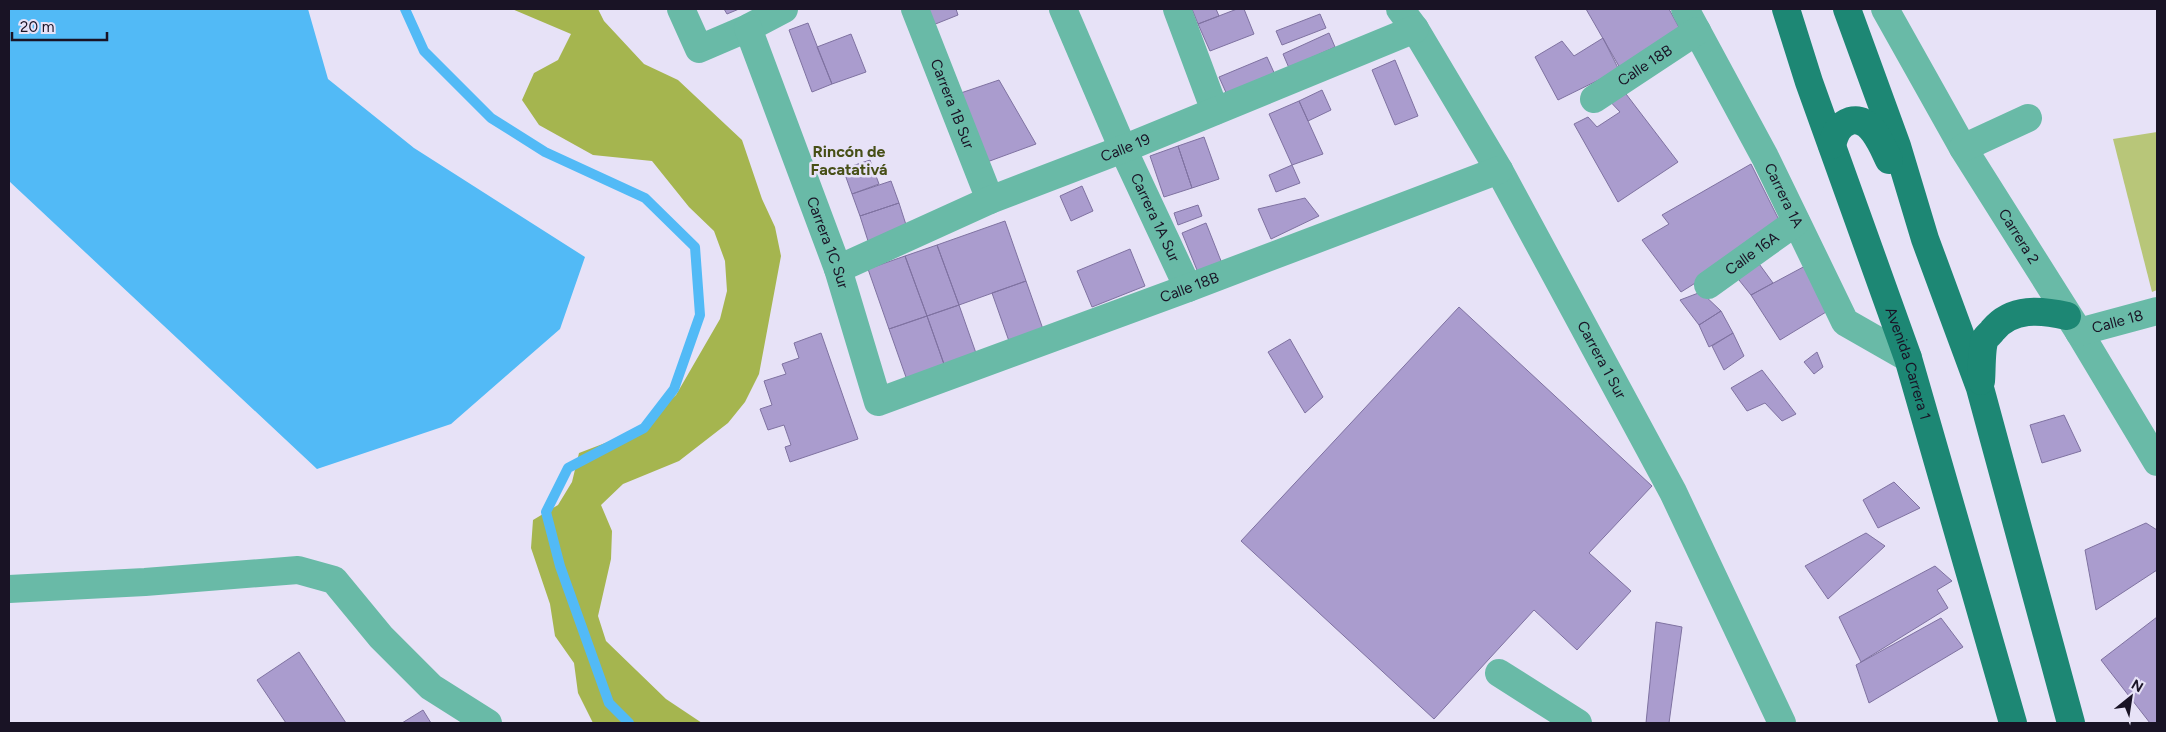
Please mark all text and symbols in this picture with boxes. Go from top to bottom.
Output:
scale bar [12,10,108,42]
text: 20 m [20,18,54,36]
street label: Calle 18B [1614,41,1676,90]
street label: Carrera 1B Sur [927,56,978,151]
street label: Calle 19 [1098,130,1153,166]
district label: Rincón de Facatativá [810,142,888,179]
street label: Carrera 1A [1760,160,1807,231]
street label: Carrera 1A Sur [1127,170,1184,265]
street label: Carrera 1C Sur [803,194,852,291]
street label: Carrera 2 [1995,206,2043,267]
street label: Calle 16A [1722,228,1782,279]
street label: Calle 18B [1157,268,1221,307]
street label: Avenida Carrera 1 [1881,305,1934,422]
street label: Calle 18 [2090,306,2145,337]
street label: Carrera 1 Sur [1573,318,1630,402]
north arrow [2106,672,2156,722]
text: N [2128,676,2146,696]

